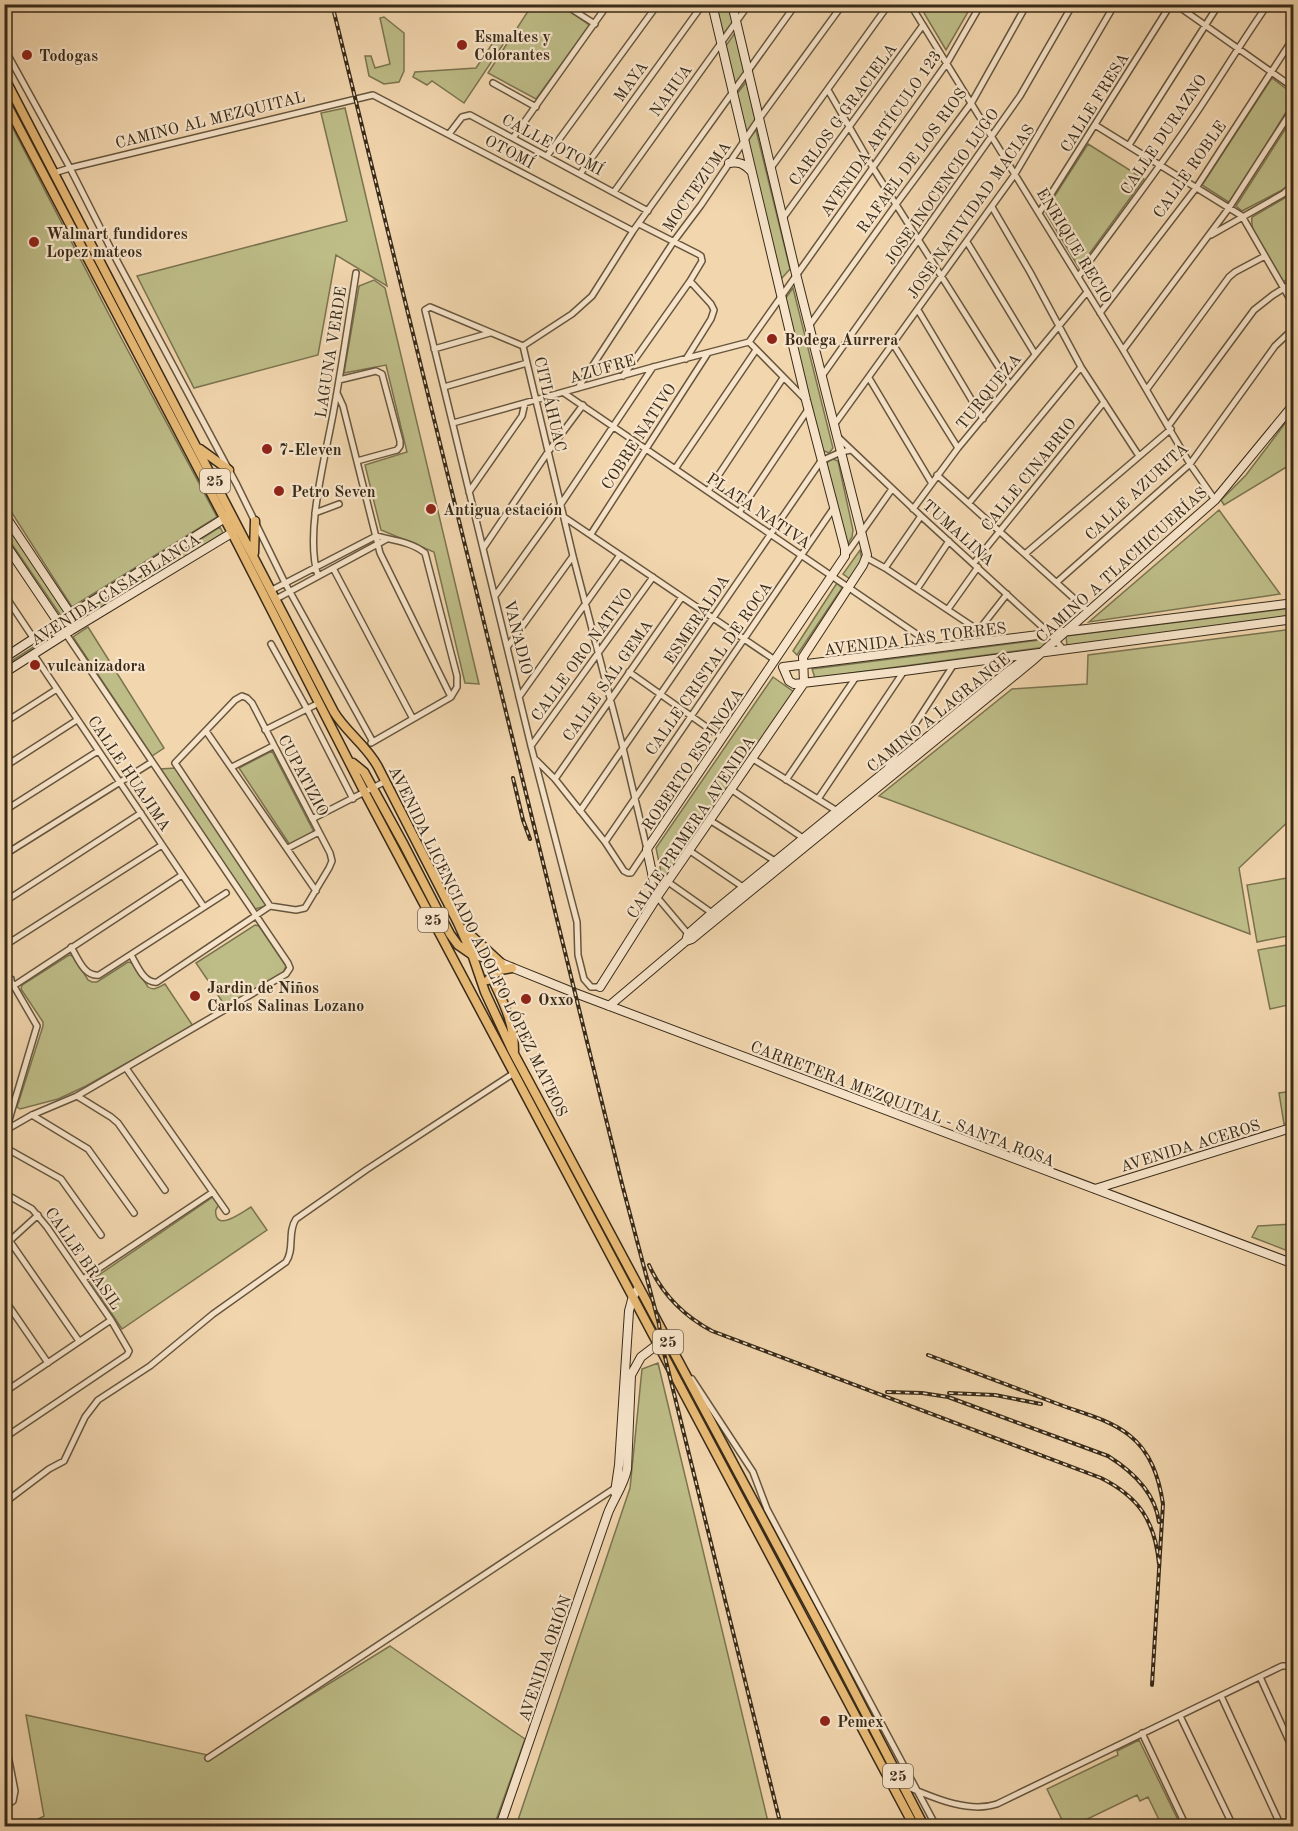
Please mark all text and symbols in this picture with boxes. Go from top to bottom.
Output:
place label: Esmaltes y Colorantes [474,30,551,64]
marker: Esmaltes y Colorantes [455,38,469,52]
street label: CARLOS G GRACIELA [787,41,900,189]
street label: AVENIDA ARTÍCULO 123 [815,46,945,220]
marker: Todogas [20,48,34,62]
place label: Todogas [39,49,98,65]
street label: CALLE FRESA [1059,50,1133,156]
street label: MAYA [612,59,652,105]
street label: NAHUA [648,62,696,120]
street label: CALLE DURAZNO [1119,72,1211,198]
street label: RAFAEL DE LOS RIOS [855,86,970,237]
street label: CAMINO AL MEZQUITAL [114,90,307,152]
street label: JOSE INOCENCIO LUGO [883,106,1003,268]
street label: CALLE OTOMÍ [499,109,607,179]
street label: CALLE ROBLE [1151,119,1230,222]
street label: JOSE NATIVIDAD MACIAS [905,122,1038,302]
street label: OTOMÍ [482,130,538,172]
street label: MOCTEZUMA [661,139,735,235]
street label: ENRIQUE RECIO [1033,186,1114,306]
place label: Walmart fundidores Lopez mateos [46,227,188,261]
marker: Walmart fundidores Lopez mateos [27,235,41,249]
street label: LAGUNA VERDE [314,285,350,419]
marker: Bodega Aurrera [765,332,779,346]
place label: Bodega Aurrera [784,333,898,349]
street label: TURQUEZA [954,351,1025,433]
street label: AZUFRE [567,353,638,387]
street label: CITLÁHUAC [530,354,572,454]
street label: COBRE NATIVO [600,381,680,493]
street label: CALLE CINABRIO [979,416,1080,535]
street label: CALLE AZURITA [1083,441,1192,544]
marker: 7-Eleven [260,442,274,456]
place label: 7-Eleven [279,443,342,459]
road number: 25 [200,469,230,493]
street label: PLATA NATIVA [703,471,813,552]
street label: CAMINO A TLACHICUERÍAS [1031,482,1211,646]
marker: Petro Seven [272,484,286,498]
place label: Petro Seven [291,485,376,501]
street label: TUMALINA [919,497,997,570]
marker: Antigua estación [424,502,438,516]
place label: Antigua estación [443,503,562,519]
street label: AVENIDA CASA BLANCA [28,532,204,650]
street label: ESMERALDA [662,573,733,667]
street label: CALLE CRISTAL DE ROCA [643,579,776,759]
street label: CALLE ORO NATIVO [529,586,636,725]
street label: VANADIO [500,599,534,676]
street label: CALLE SAL GEMA [561,617,657,745]
street label: AVENIDA LAS TORRES [823,621,1007,659]
street label: CAMINO A LAGRANGE [865,651,1014,776]
marker: vulcanizadora [28,658,42,672]
place label: vulcanizadora [47,659,146,675]
street label: ROBERTO ESPINOZA [640,686,747,834]
street label: CALLE HUAJIMA [84,714,173,835]
street label: CUPATIZIO [274,733,330,819]
street label: CALLE PRIMERA AVENIDA [625,734,759,922]
street label: AVENIDA LICENCIADO ADOLFO LÓPEZ MATEOS [385,762,574,1120]
road number: 25 [418,908,448,932]
place label: Jardin de Niños Carlos Salinas Lozano [207,981,364,1015]
marker: Jardin de Niños Carlos Salinas Lozano [188,989,202,1003]
marker: Oxxo [519,992,533,1006]
place label: Oxxo [538,993,574,1009]
street label: CARRETERA MEZQUITAL - SANTA ROSA [748,1039,1057,1171]
street label: AVENIDA ACEROS [1119,1118,1263,1176]
street label: CALLE BRASIL [41,1205,124,1313]
road number: 25 [653,1330,683,1354]
street label: AVENIDA ORIÓN [512,1592,575,1724]
marker: Pemex [818,1714,832,1728]
place label: Pemex [837,1715,884,1731]
road number: 25 [883,1764,913,1788]

